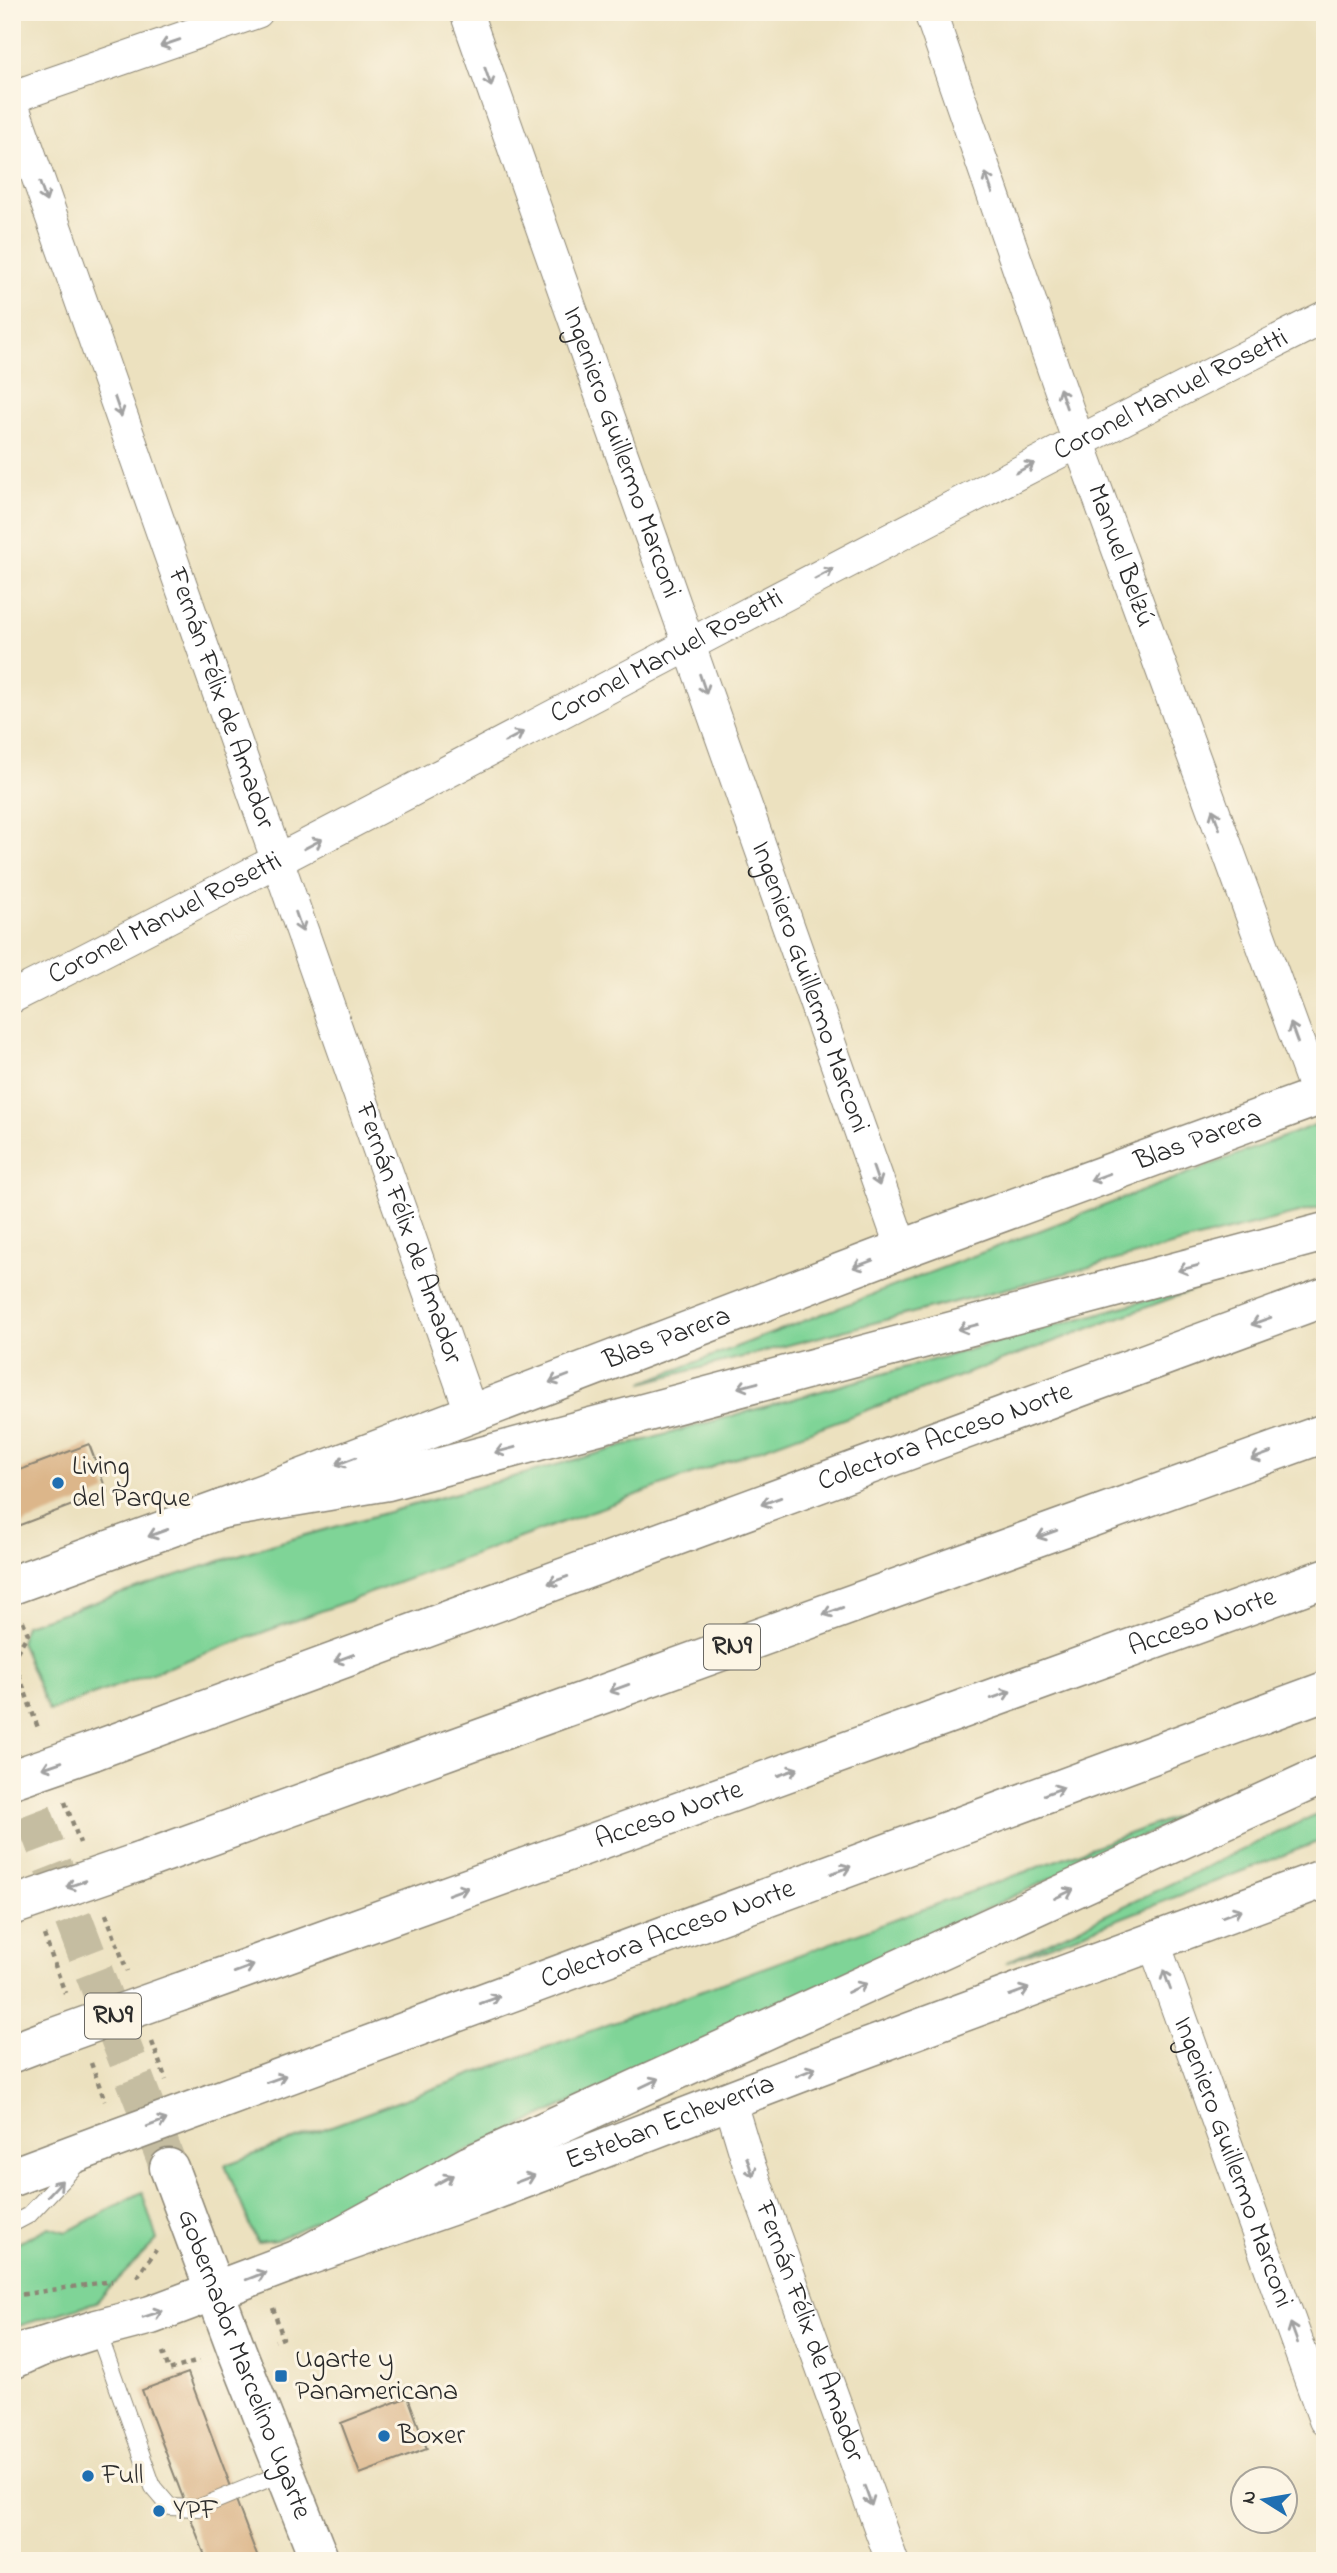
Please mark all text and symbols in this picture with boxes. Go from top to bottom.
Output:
one-way arrow [159,38,181,50]
one-way arrow [483,65,495,87]
one-way arrow [982,173,994,195]
one-way arrow [38,180,50,202]
street label: Ingeniero Guillermo Marconi [551,301,692,604]
street label: Coronel Manuel Rosetti [1047,318,1295,472]
one-way arrow [1056,388,1068,410]
one-way arrow [113,395,125,417]
one-way arrow [1014,461,1035,474]
street label: Manuel Belzú [1075,478,1165,633]
street label: Fernán Félix de Amador [156,561,285,835]
one-way arrow [813,567,834,580]
street label: Coronel Manuel Rosetti [543,578,791,735]
one-way arrow [697,673,710,694]
one-way arrow [503,730,524,744]
one-way arrow [1209,809,1221,831]
one-way arrow [302,836,323,850]
street label: Ingeniero Guillermo Marconi [739,836,880,1139]
street label: Coronel Manuel Rosetti [41,841,289,996]
one-way arrow [294,910,306,932]
one-way arrow [1287,1022,1299,1044]
street label: Fernán Félix de Amador [343,1096,473,1370]
street label: Blas Parera [1128,1098,1268,1183]
one-way arrow [871,1164,884,1186]
one-way arrow [1089,1172,1111,1184]
one-way arrow [853,1258,875,1271]
one-way arrow [1177,1262,1200,1275]
street label: Blas Parera [597,1296,737,1382]
one-way arrow [1250,1316,1272,1328]
one-way arrow [957,1321,980,1334]
street label: Colectora Acceso Norte [812,1371,1078,1503]
one-way arrow [548,1374,570,1386]
one-way arrow [737,1379,760,1392]
one-way arrow [494,1444,516,1457]
place label: Living del Parque [72,1447,191,1520]
one-way arrow [1250,1451,1272,1463]
one-way arrow [336,1455,358,1468]
marker: Living del Parque [50,1475,66,1491]
one-way arrow [761,1496,783,1508]
one-way arrow [147,1528,169,1540]
one-way arrow [1036,1528,1058,1541]
one-way arrow [547,1574,569,1587]
street label: Acceso Norte [1123,1577,1282,1668]
one-way arrow [822,1606,844,1618]
road number: RN9 [704,1624,760,1670]
one-way arrow [334,1653,356,1666]
one-way arrow [608,1683,630,1695]
one-way arrow [990,1688,1012,1700]
one-way arrow [42,1760,64,1772]
one-way arrow [776,1765,798,1778]
street label: Acceso Norte [589,1769,749,1861]
one-way arrow [1043,1784,1065,1796]
one-way arrow [829,1863,851,1875]
street label: Colectora Acceso Norte [535,1868,801,2000]
one-way arrow [65,1879,87,1891]
one-way arrow [447,1884,469,1897]
one-way arrow [1053,1887,1074,1900]
one-way arrow [1221,1906,1243,1918]
one-way arrow [233,1962,255,1974]
one-way arrow [1160,1970,1173,1992]
one-way arrow [846,1981,867,1994]
one-way arrow [1007,1985,1029,1998]
one-way arrow [478,1993,500,2005]
road number: RN9 [85,1994,141,2038]
street label: Ingeniero Guillermo Marconi [1162,2011,1304,2313]
street label: Esteban Echeverría [560,2064,781,2182]
one-way arrow [794,2064,816,2077]
one-way arrow [265,2072,287,2084]
one-way arrow [639,2076,660,2089]
one-way arrow [146,2115,168,2128]
one-way arrow [745,2156,757,2178]
one-way arrow [434,2172,454,2186]
one-way arrow [513,2172,535,2185]
one-way arrow [47,2179,63,2197]
street label: Fernán Félix de Amador [743,2195,875,2468]
street label: Gobernador Marcelino Ugarte [166,2203,322,2526]
one-way arrow [245,2268,267,2281]
one-way arrow [142,2307,164,2319]
one-way arrow [1286,2322,1299,2344]
place label: Ugarte y Panamericana [295,2340,458,2413]
marker: Ugarte y Panamericana [273,2368,289,2384]
place label: Boxer [397,2416,465,2457]
marker: Boxer [376,2428,392,2444]
place label: Full [101,2456,144,2497]
north arrow [1228,2464,1298,2534]
marker: Full [80,2468,96,2484]
one-way arrow [863,2485,876,2507]
text: N [1235,2488,1264,2506]
place label: YPF [173,2491,219,2532]
marker: YPF [151,2503,167,2519]

